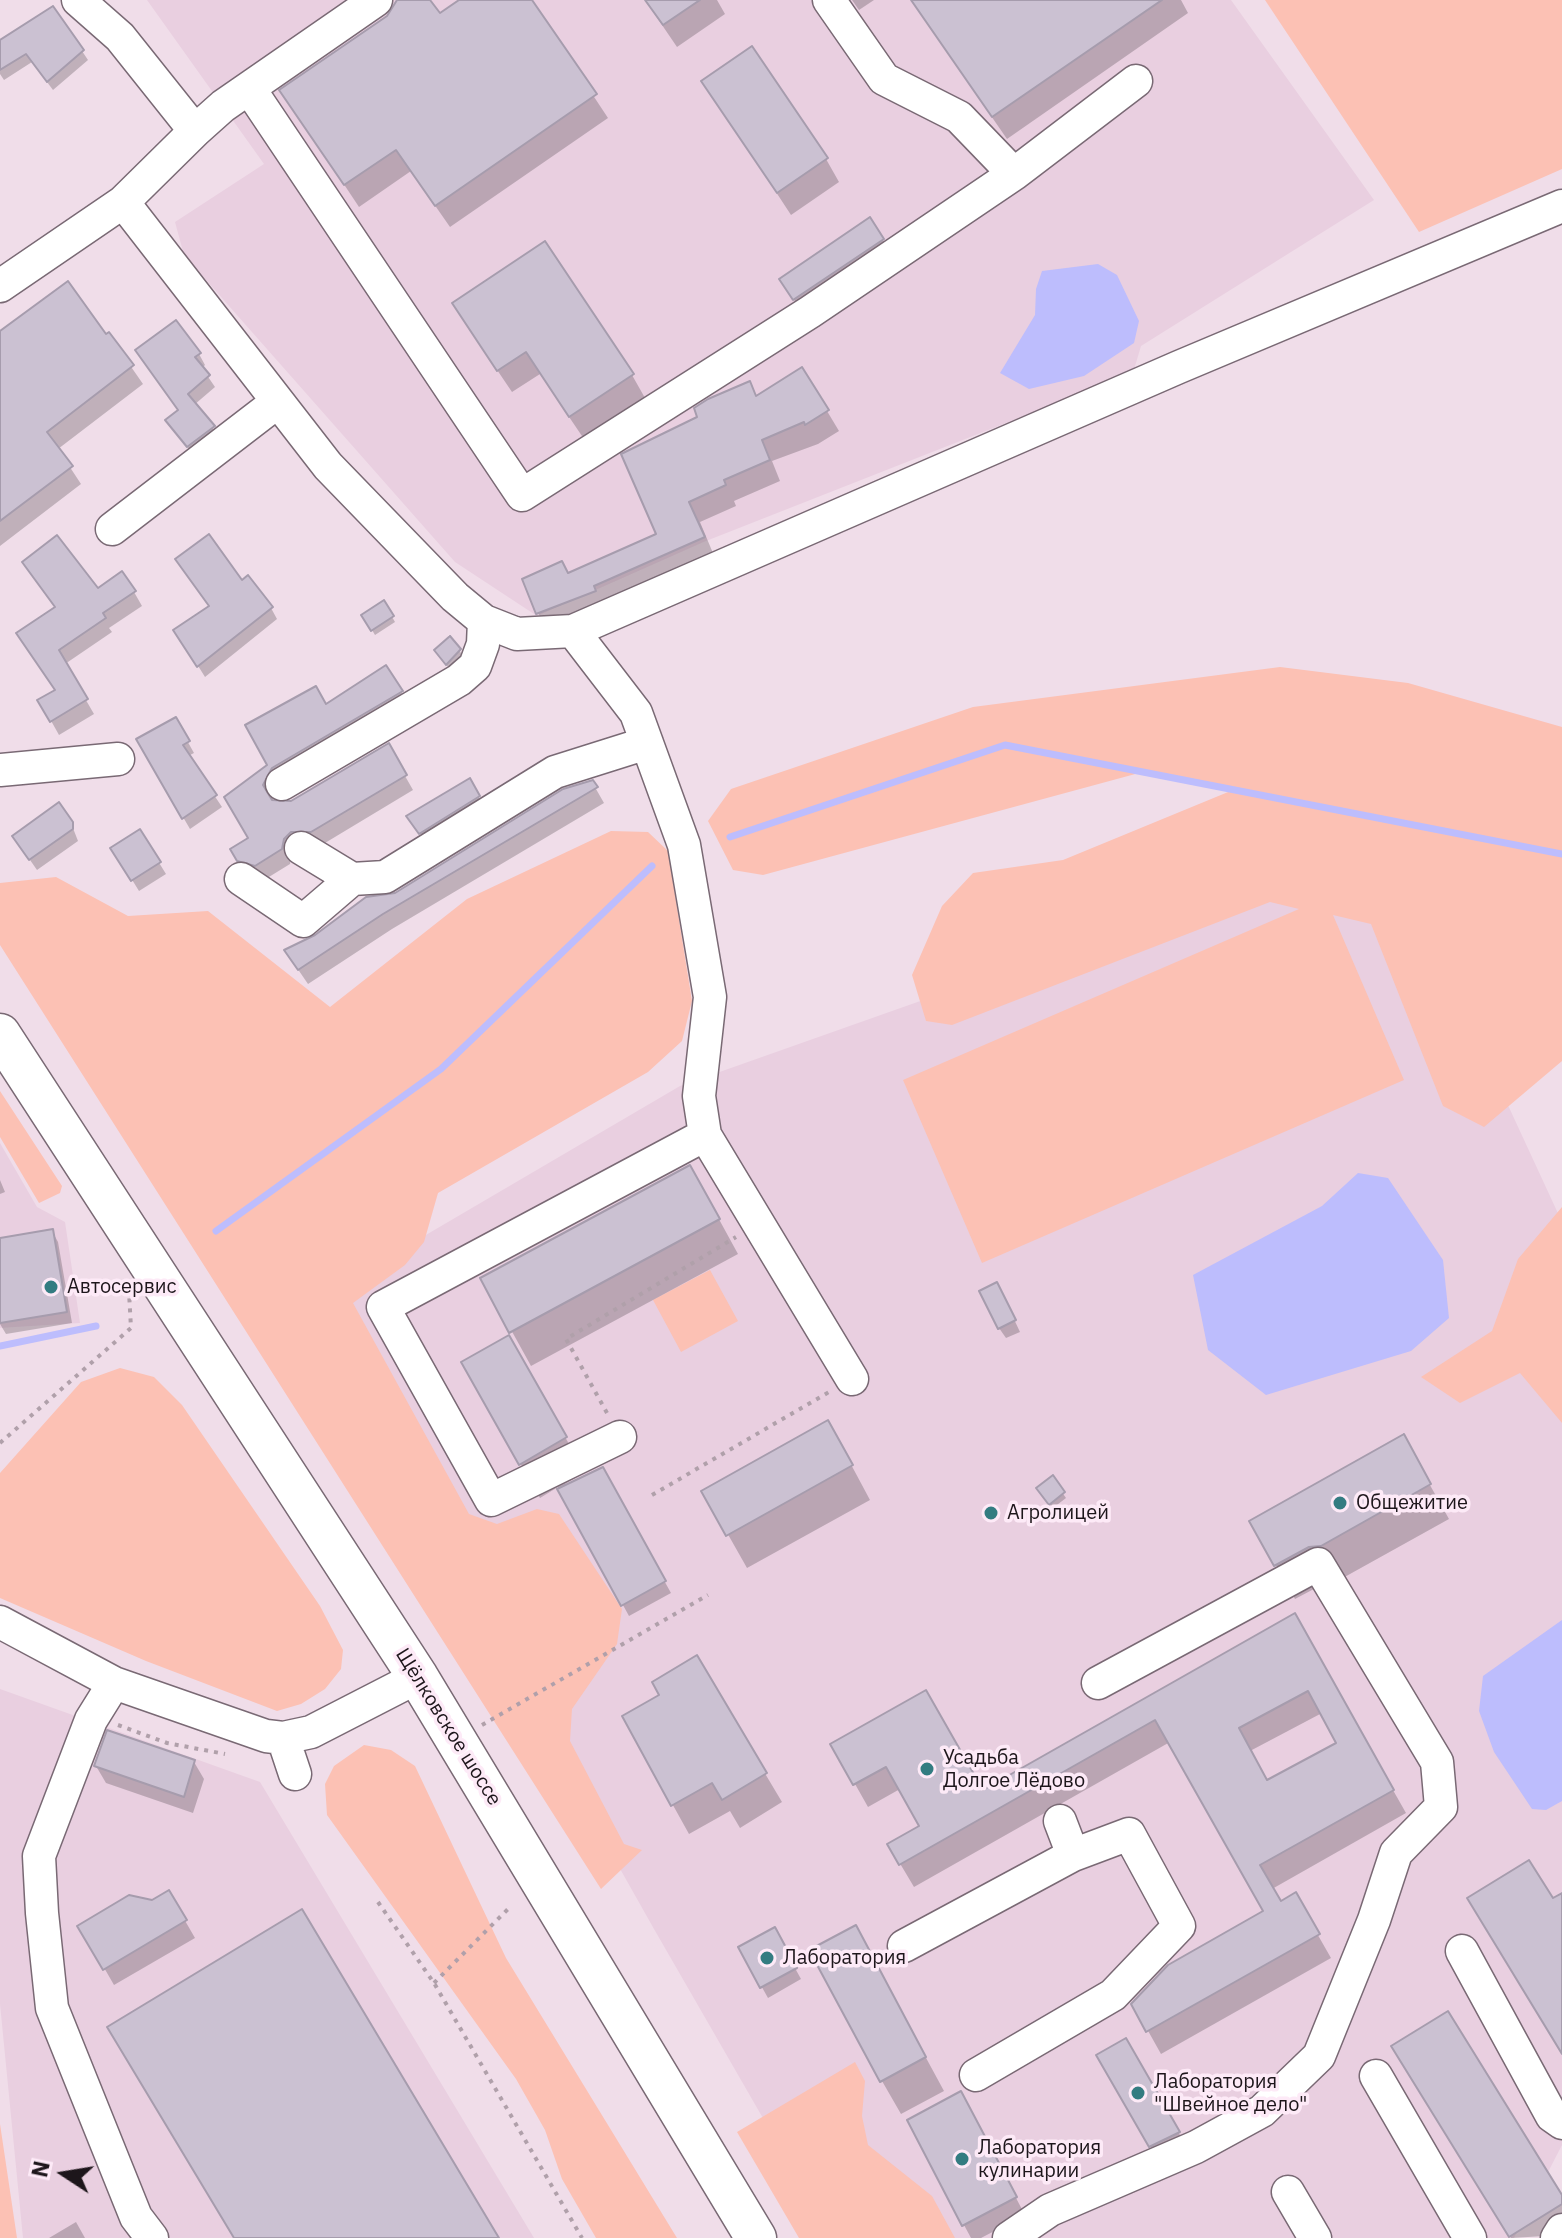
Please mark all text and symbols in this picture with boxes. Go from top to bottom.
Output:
place label: Автосервис [67,1275,177,1299]
marker: Автосервис [42,1278,60,1296]
place label: Общежитие [1356,1491,1468,1515]
marker: Общежитие [1331,1494,1349,1512]
place label: Агролицей [1007,1501,1109,1525]
marker: Агролицей [982,1504,1000,1522]
street label: Щёлковское шоссе [390,1644,506,1810]
place label: Усадьба Долгое Лёдово [943,1746,1085,1793]
marker: Усадьба Долгое Лёдово [918,1760,936,1778]
place label: Лаборатория [783,1946,906,1970]
marker: Лаборатория [758,1949,776,1967]
place label: Лаборатория "Швейное дело" [1154,2070,1307,2117]
marker: Лаборатория "Швейное дело" [1129,2084,1147,2102]
north arrow [24,2134,104,2214]
place label: Лаборатория кулинарии [978,2136,1101,2183]
marker: Лаборатория кулинарии [953,2150,971,2168]
text: N [24,2158,56,2180]

